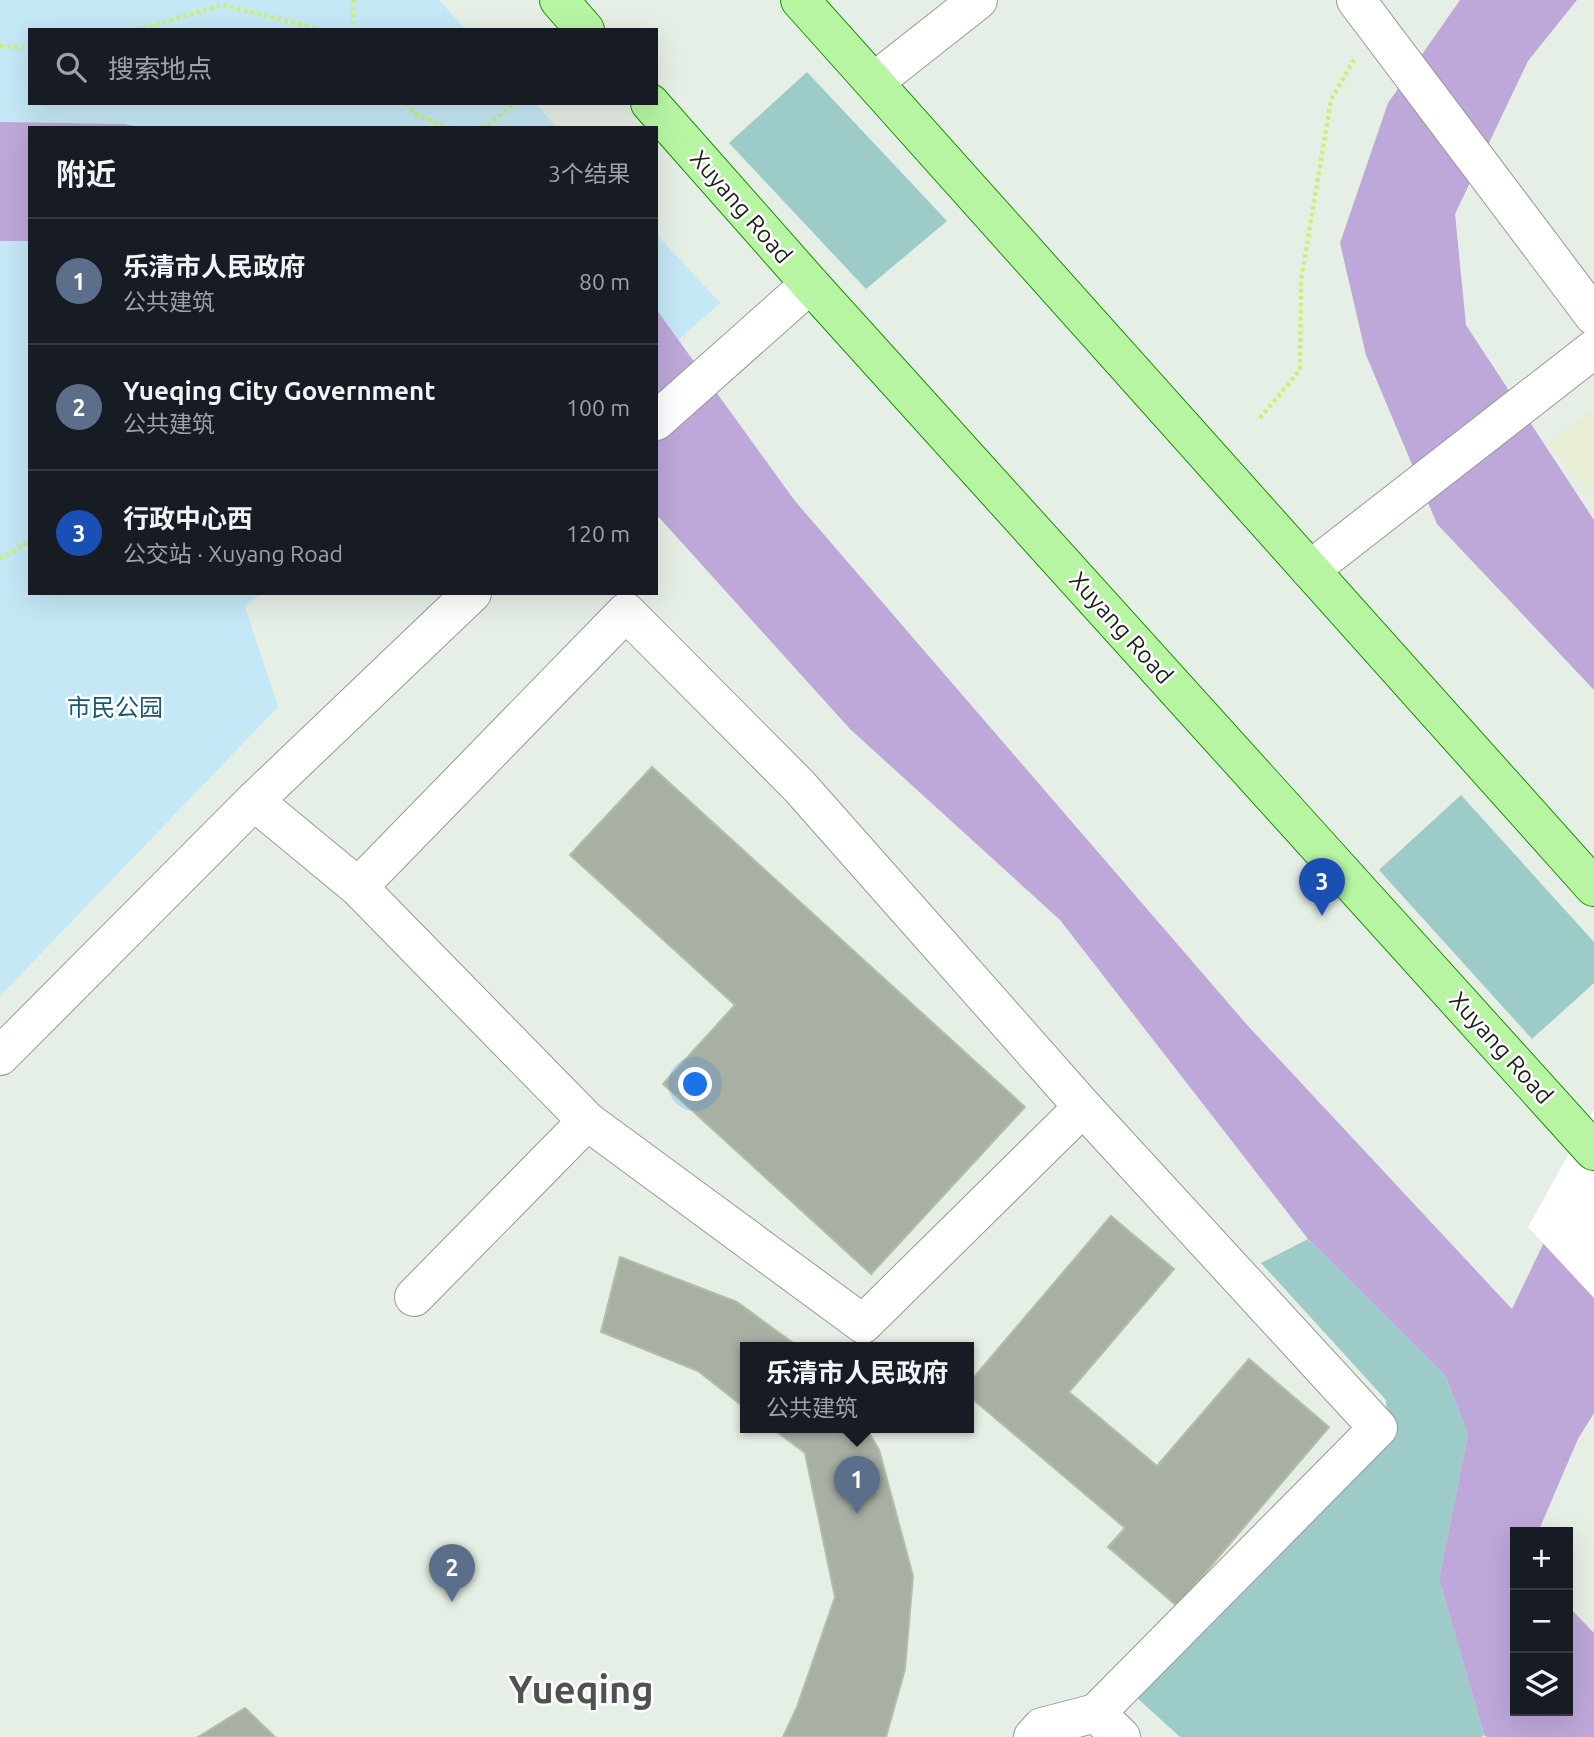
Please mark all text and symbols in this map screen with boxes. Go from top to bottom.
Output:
search box [28,28,658,105]
icon: search [52,48,90,86]
text: 搜索地点 [108,54,212,83]
street label: Xuyang Road [685,145,798,269]
text: 附近 [56,157,116,191]
text: 3个结果 [548,161,630,186]
text: 乐清市人民政府 [123,252,305,281]
text: 1 [73,269,85,294]
text: 80 m [579,269,630,294]
text: 公共建筑 [123,289,215,314]
text: Yueqing City Government [123,376,435,405]
text: 2 [73,395,85,420]
text: 100 m [566,395,630,420]
text: 公共建筑 [123,411,215,436]
text: 行政中心西 [123,504,253,533]
text: 3 [73,521,85,546]
text: 120 m [566,521,630,546]
text: 公交站 · Xuyang Road [123,541,343,566]
street label: Xuyang Road [1064,566,1178,689]
park label: 市民公园 [67,694,163,721]
pin: 3 [1299,858,1345,916]
street label: Xuyang Road [1444,986,1558,1109]
your location [678,1067,712,1101]
popup [740,1342,974,1433]
text: 乐清市人民政府 [766,1358,948,1387]
text: 公共建筑 [766,1395,858,1420]
pin: 1 [834,1456,880,1514]
map controls [1510,1527,1573,1716]
button: + [1510,1527,1573,1590]
pin: 2 [429,1544,475,1602]
button: − [1510,1590,1573,1653]
button: layers [1510,1653,1573,1716]
district label: Yueqing [508,1668,654,1710]

